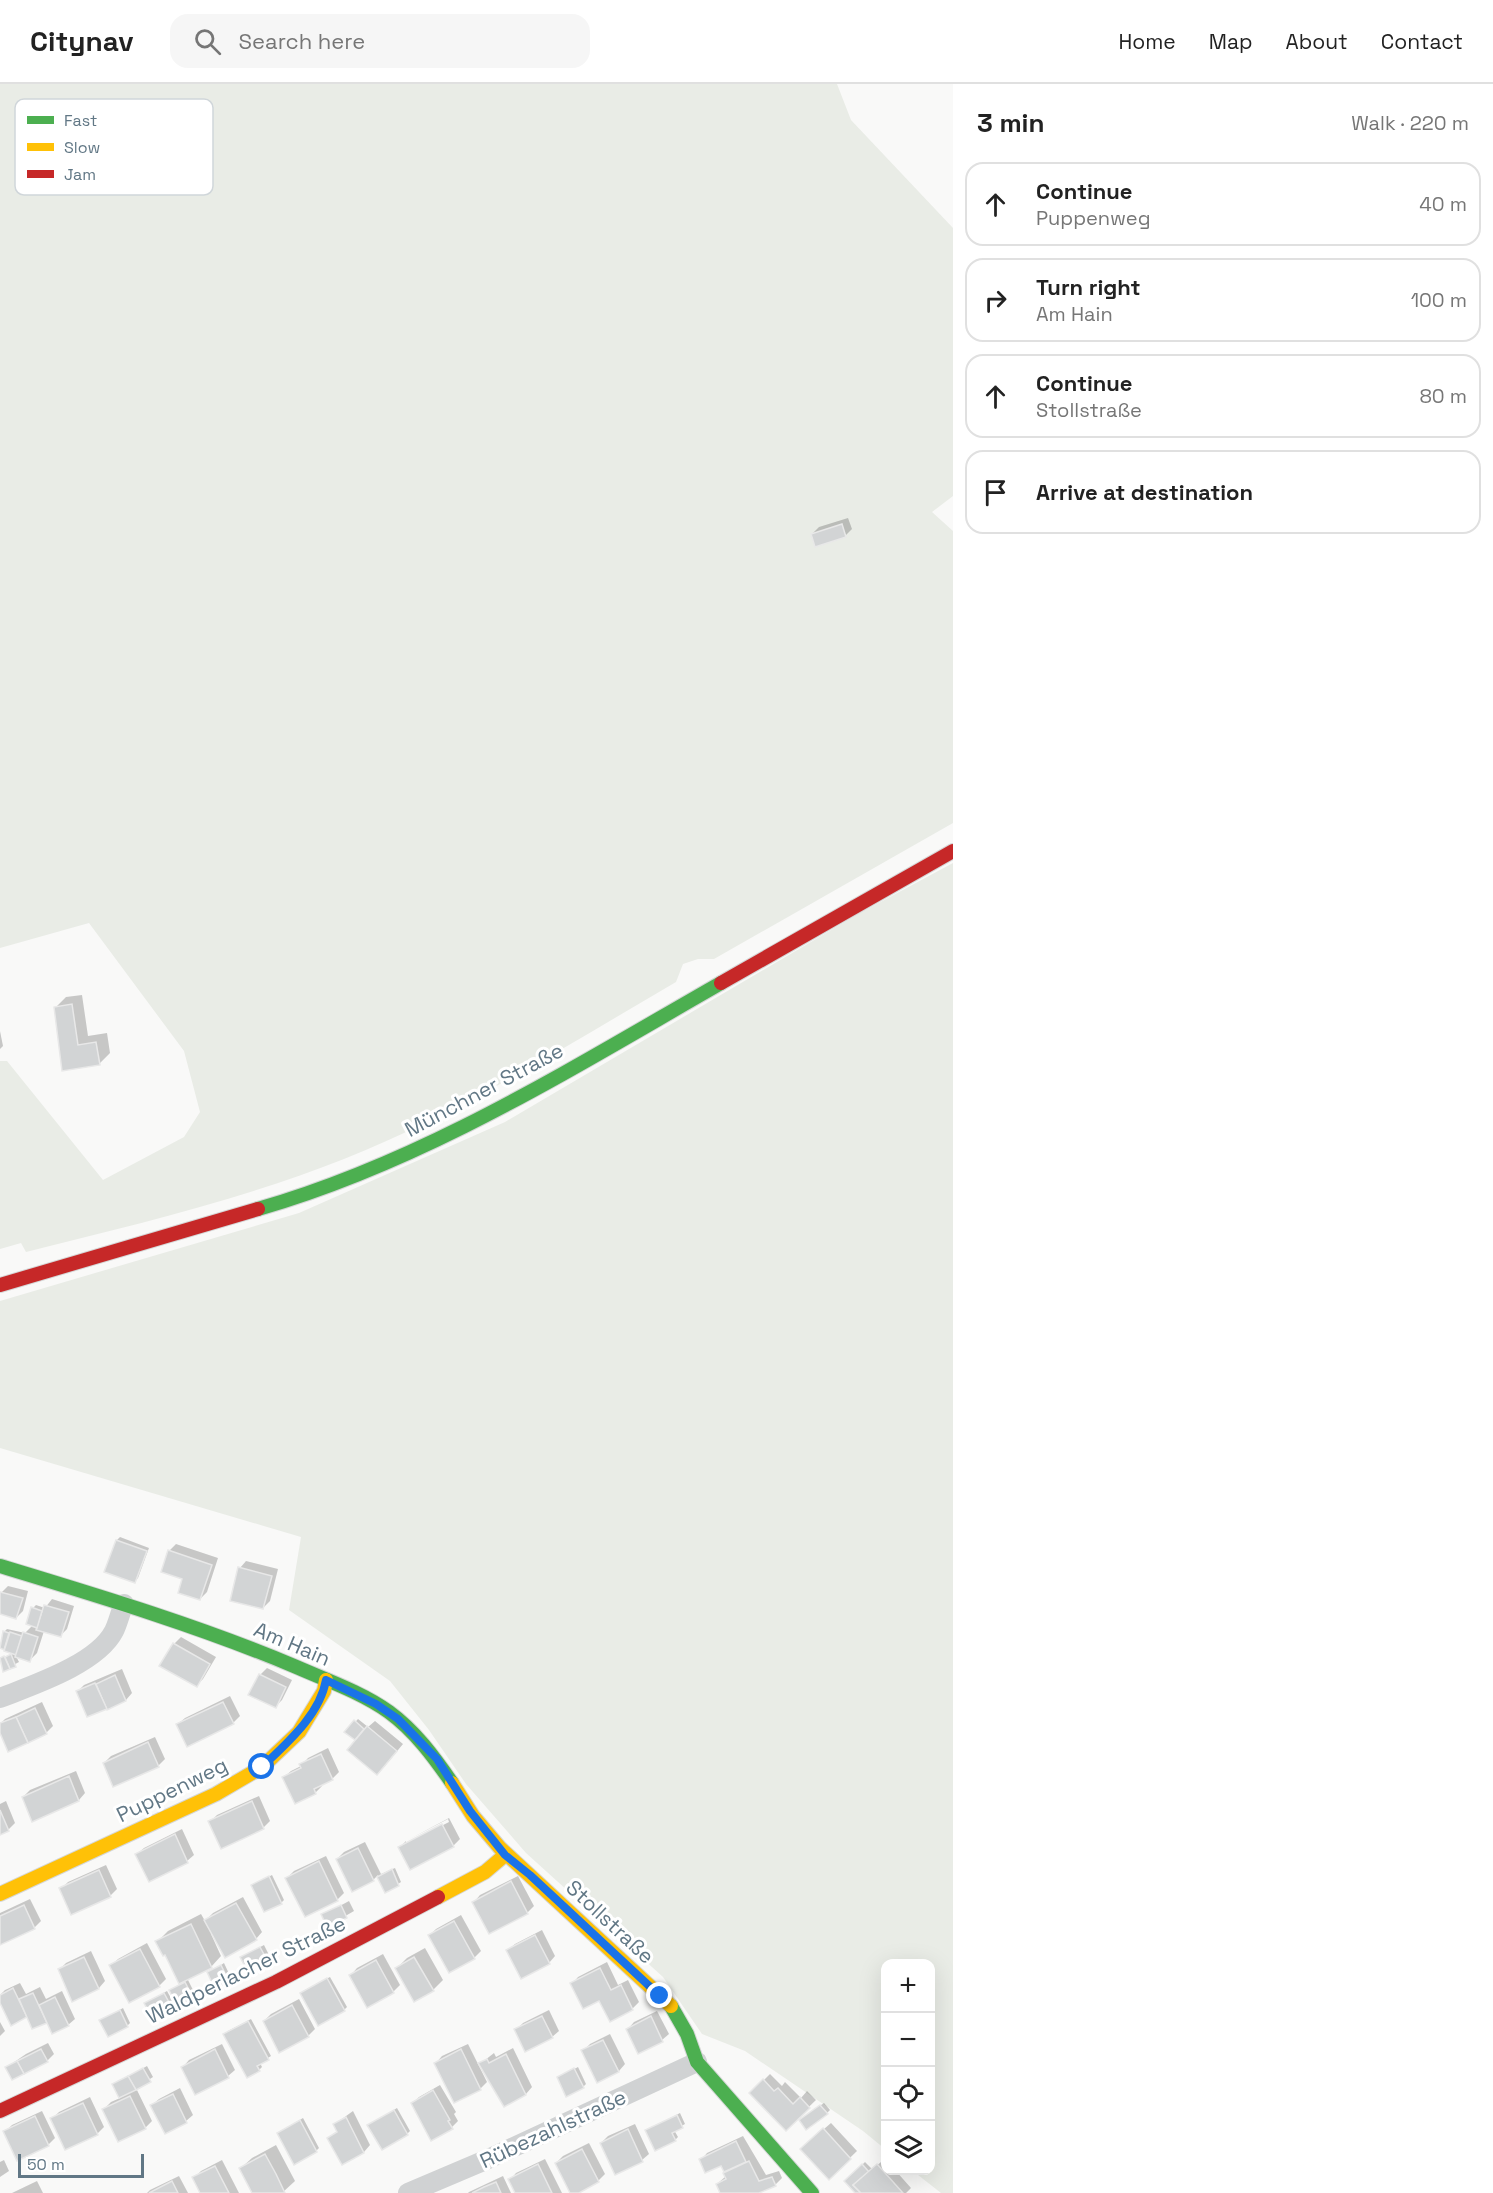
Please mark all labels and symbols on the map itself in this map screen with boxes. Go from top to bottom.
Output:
legend [15,99,213,195]
text: Fast [64,110,97,131]
text: Slow [64,137,100,158]
text: Jam [64,164,96,185]
street label: Münchner Straße [400,1036,568,1143]
street label: Am Hain [250,1615,335,1672]
street label: Puppenweg [112,1751,232,1828]
route start [248,1753,274,1779]
street label: Stollstraße [560,1874,660,1969]
street label: Waldperlacher Straße [142,1909,350,2030]
route end [646,1982,672,2008]
street label: Rübezahlstraße [475,2083,630,2174]
scale bar [18,2151,144,2178]

